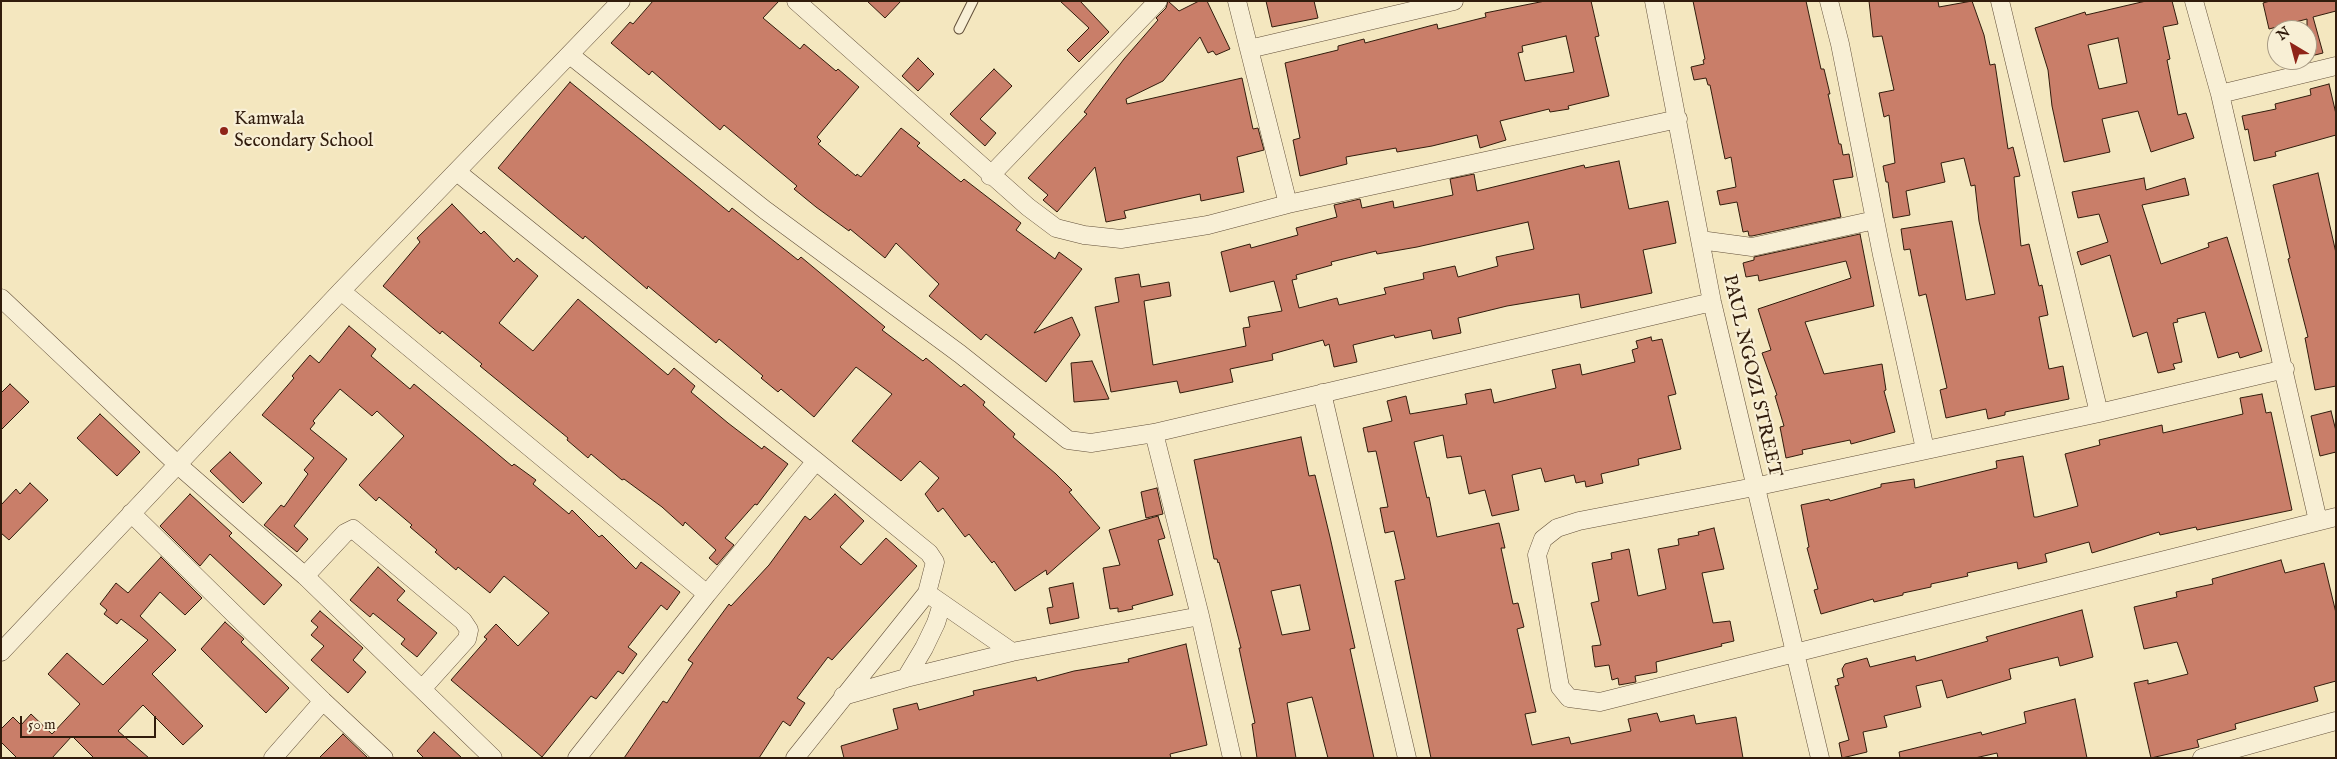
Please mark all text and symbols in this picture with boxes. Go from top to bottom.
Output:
north arrow [2267,20,2317,70]
text: N [2273,23,2294,45]
place label: Kamwala Secondary School [234,109,373,153]
marker: Kamwala Secondary School [218,125,230,137]
street label: PAUL NGOZI STREET [1717,273,1785,479]
scale bar [22,706,159,738]
text: 50 m [28,715,56,734]

